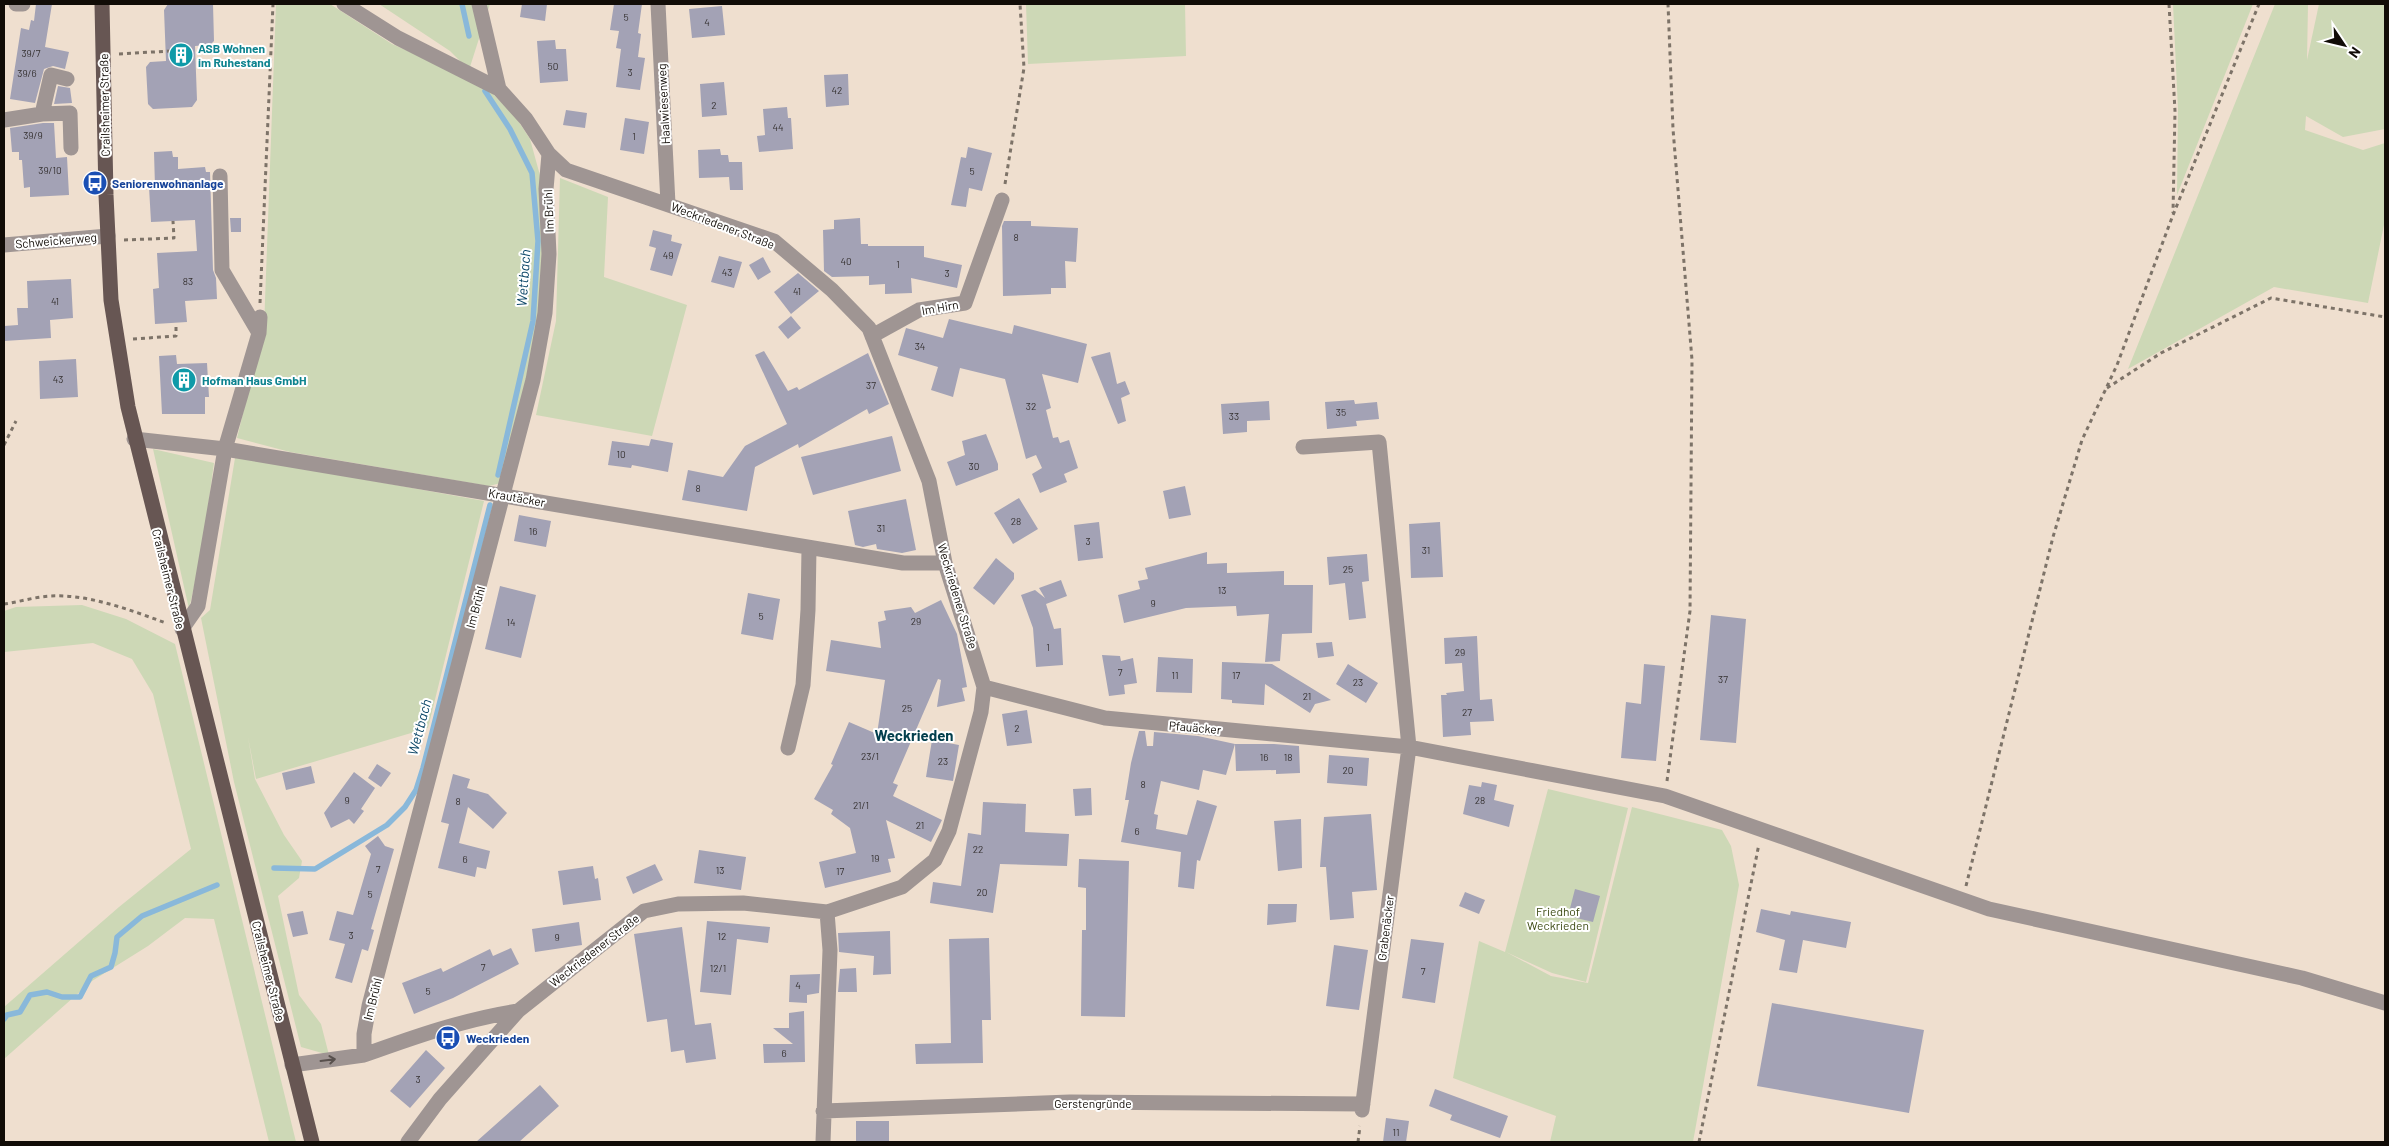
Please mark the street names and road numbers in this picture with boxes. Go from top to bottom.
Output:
street label: Crailsheimer Straße [96,53,112,157]
street label: Haalwiesenweg [654,63,672,145]
street label: Im Brühl [540,189,556,233]
street label: Weckriedener Straße [669,199,777,251]
street label: Schweickerweg [15,229,97,251]
street label: Im Hirn [920,297,960,317]
street label: Krautäcker [488,485,547,509]
street label: Crailsheimer Straße [150,527,188,631]
street label: Weckriedener Straße [935,541,981,651]
street label: Im Brühl [463,584,487,630]
street label: Pfauäcker [1168,718,1222,736]
street label: Grabenäcker [1374,894,1396,962]
street label: Weckriedener Straße [546,911,642,989]
street label: Crailsheimer Straße [250,919,288,1023]
street label: Im Brühl [360,976,384,1022]
street label: Gerstengründe [1054,1096,1132,1110]

